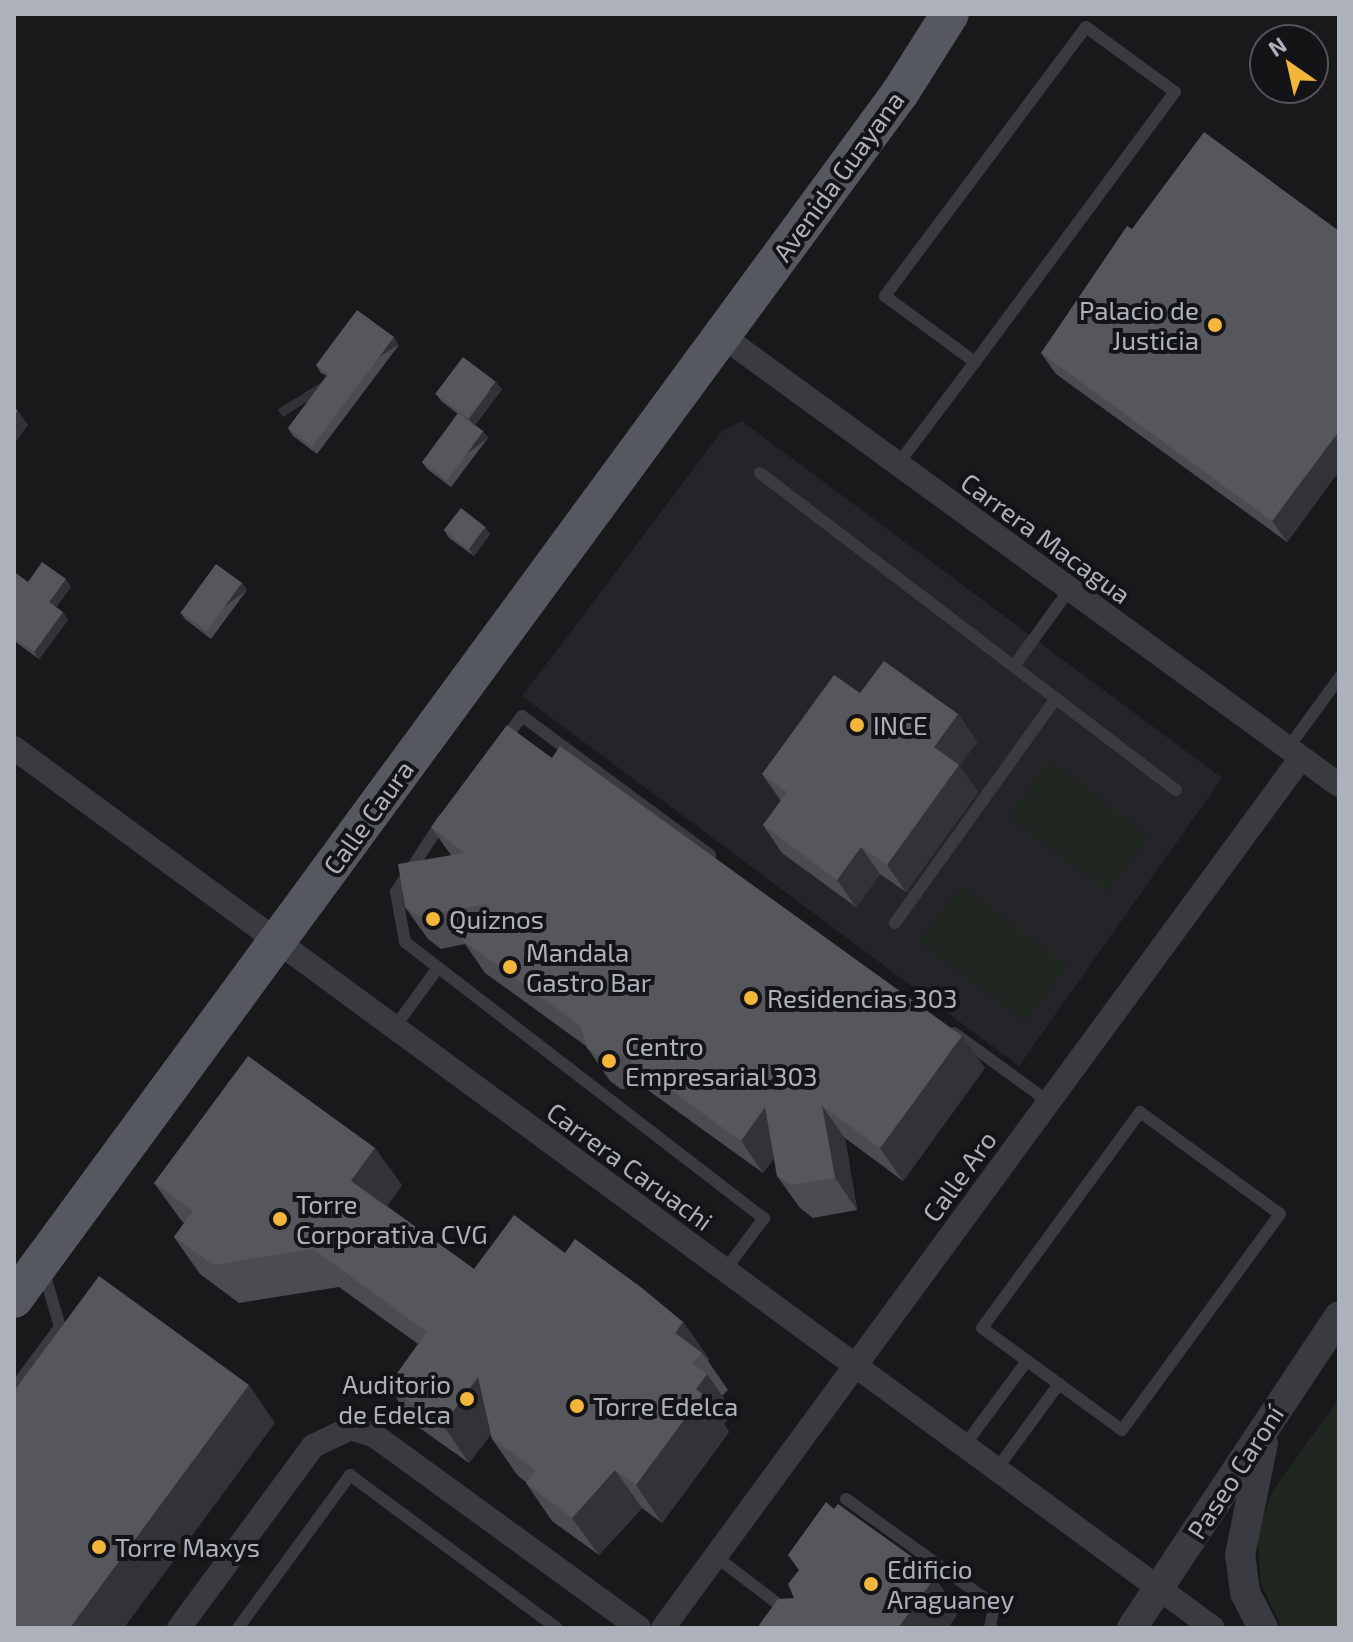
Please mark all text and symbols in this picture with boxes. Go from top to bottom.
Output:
north arrow [1249,24,1329,104]
text: N [1263,31,1291,61]
street label: Avenida Guayana [766,85,910,267]
place label: Palacio de Justicia [1079,294,1199,356]
marker: Palacio de Justicia [1206,316,1224,334]
street label: Carrera Macagua [955,466,1137,610]
place label: INCE [873,709,928,741]
marker: INCE [848,716,866,734]
street label: Calle Caura [316,754,420,880]
place label: Quiznos [449,903,544,935]
marker: Quiznos [424,910,442,928]
place label: Mandala Gastro Bar [526,936,651,998]
marker: Mandala Gastro Bar [501,958,519,976]
place label: Residencias 303 [767,982,958,1014]
marker: Residencias 303 [742,989,760,1007]
place label: Centro Empresarial 303 [625,1030,818,1092]
marker: Centro Empresarial 303 [600,1052,618,1070]
street label: Carrera Caruachi [541,1095,719,1237]
street label: Calle Aro [915,1124,1003,1228]
place label: Torre Corporativa CVG [296,1188,487,1250]
marker: Torre Corporativa CVG [271,1210,289,1228]
place label: Auditorio de Edelca [338,1368,451,1430]
marker: Auditorio de Edelca [458,1390,476,1408]
place label: Torre Edelca [593,1390,738,1422]
marker: Torre Edelca [568,1397,586,1415]
street label: Paseo Caroní [1180,1399,1290,1545]
place label: Torre Maxys [115,1531,260,1563]
marker: Torre Maxys [90,1538,108,1556]
place label: Edificio Araguaney [887,1553,1014,1614]
marker: Edificio Araguaney [862,1575,880,1593]

